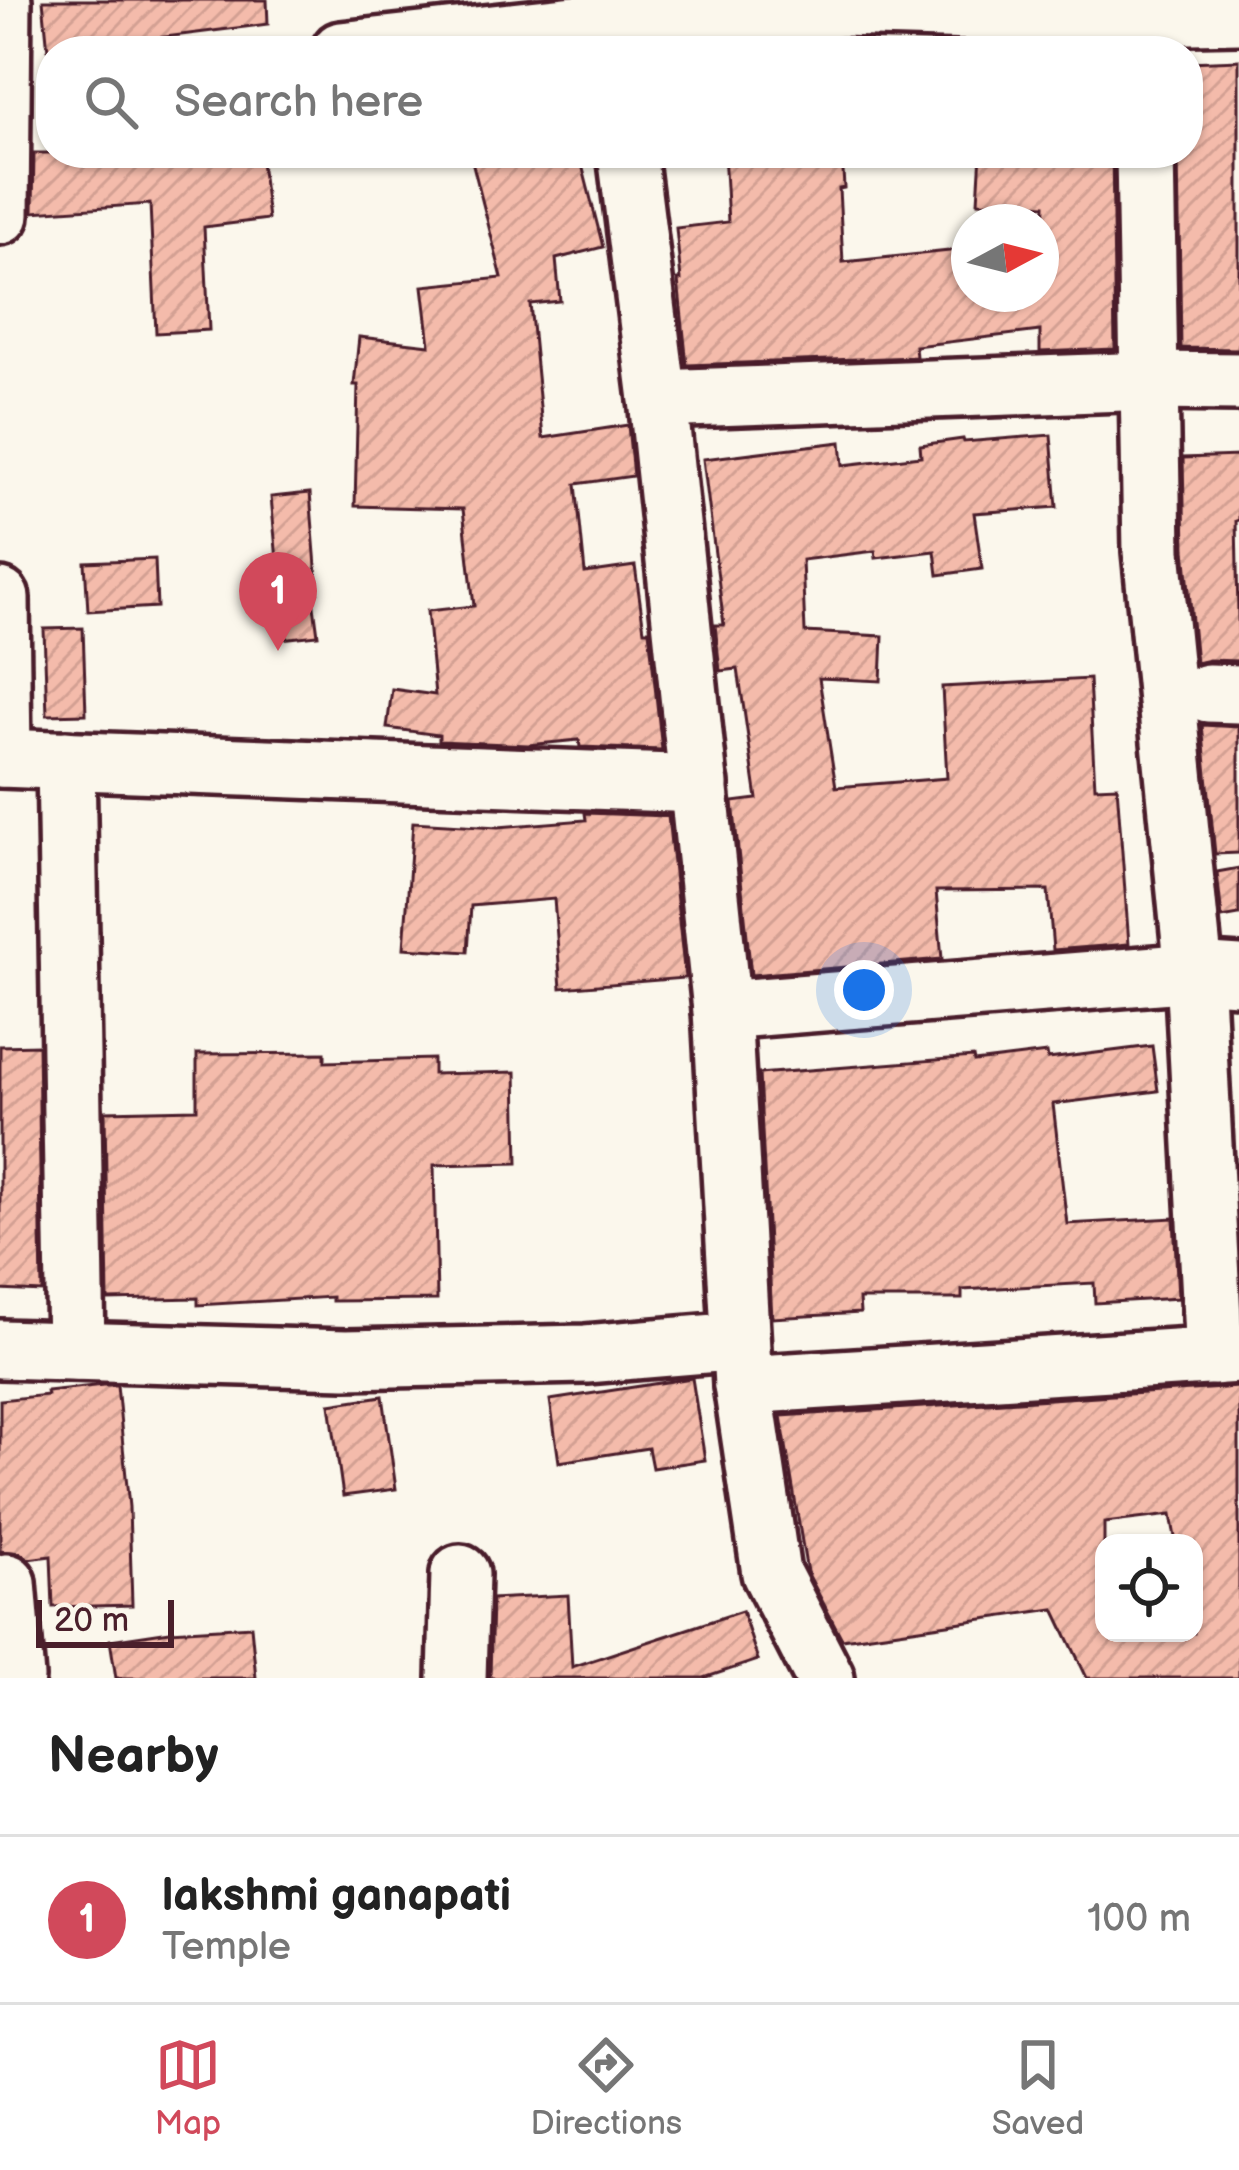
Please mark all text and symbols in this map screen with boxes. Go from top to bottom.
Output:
search box [36,36,1203,168]
icon: search [78,69,144,135]
text: Search here [174,75,423,130]
north arrow [951,204,1059,312]
pin: 1 [239,552,317,651]
your location [834,960,894,1020]
map controls [1095,1534,1203,1642]
button: locate [1095,1534,1203,1642]
scale bar [36,1594,174,1647]
text: 20 m [54,1601,129,1641]
text: Nearby [48,1726,219,1787]
text: lakshmi ganapati [162,1869,511,1924]
text: 1 [79,1896,95,1943]
text: 100 m [1087,1896,1191,1943]
text: Temple [162,1924,291,1971]
tab: Map [155,2032,221,2144]
tab: Directions [530,2032,682,2144]
tab: Saved [992,2032,1084,2144]

